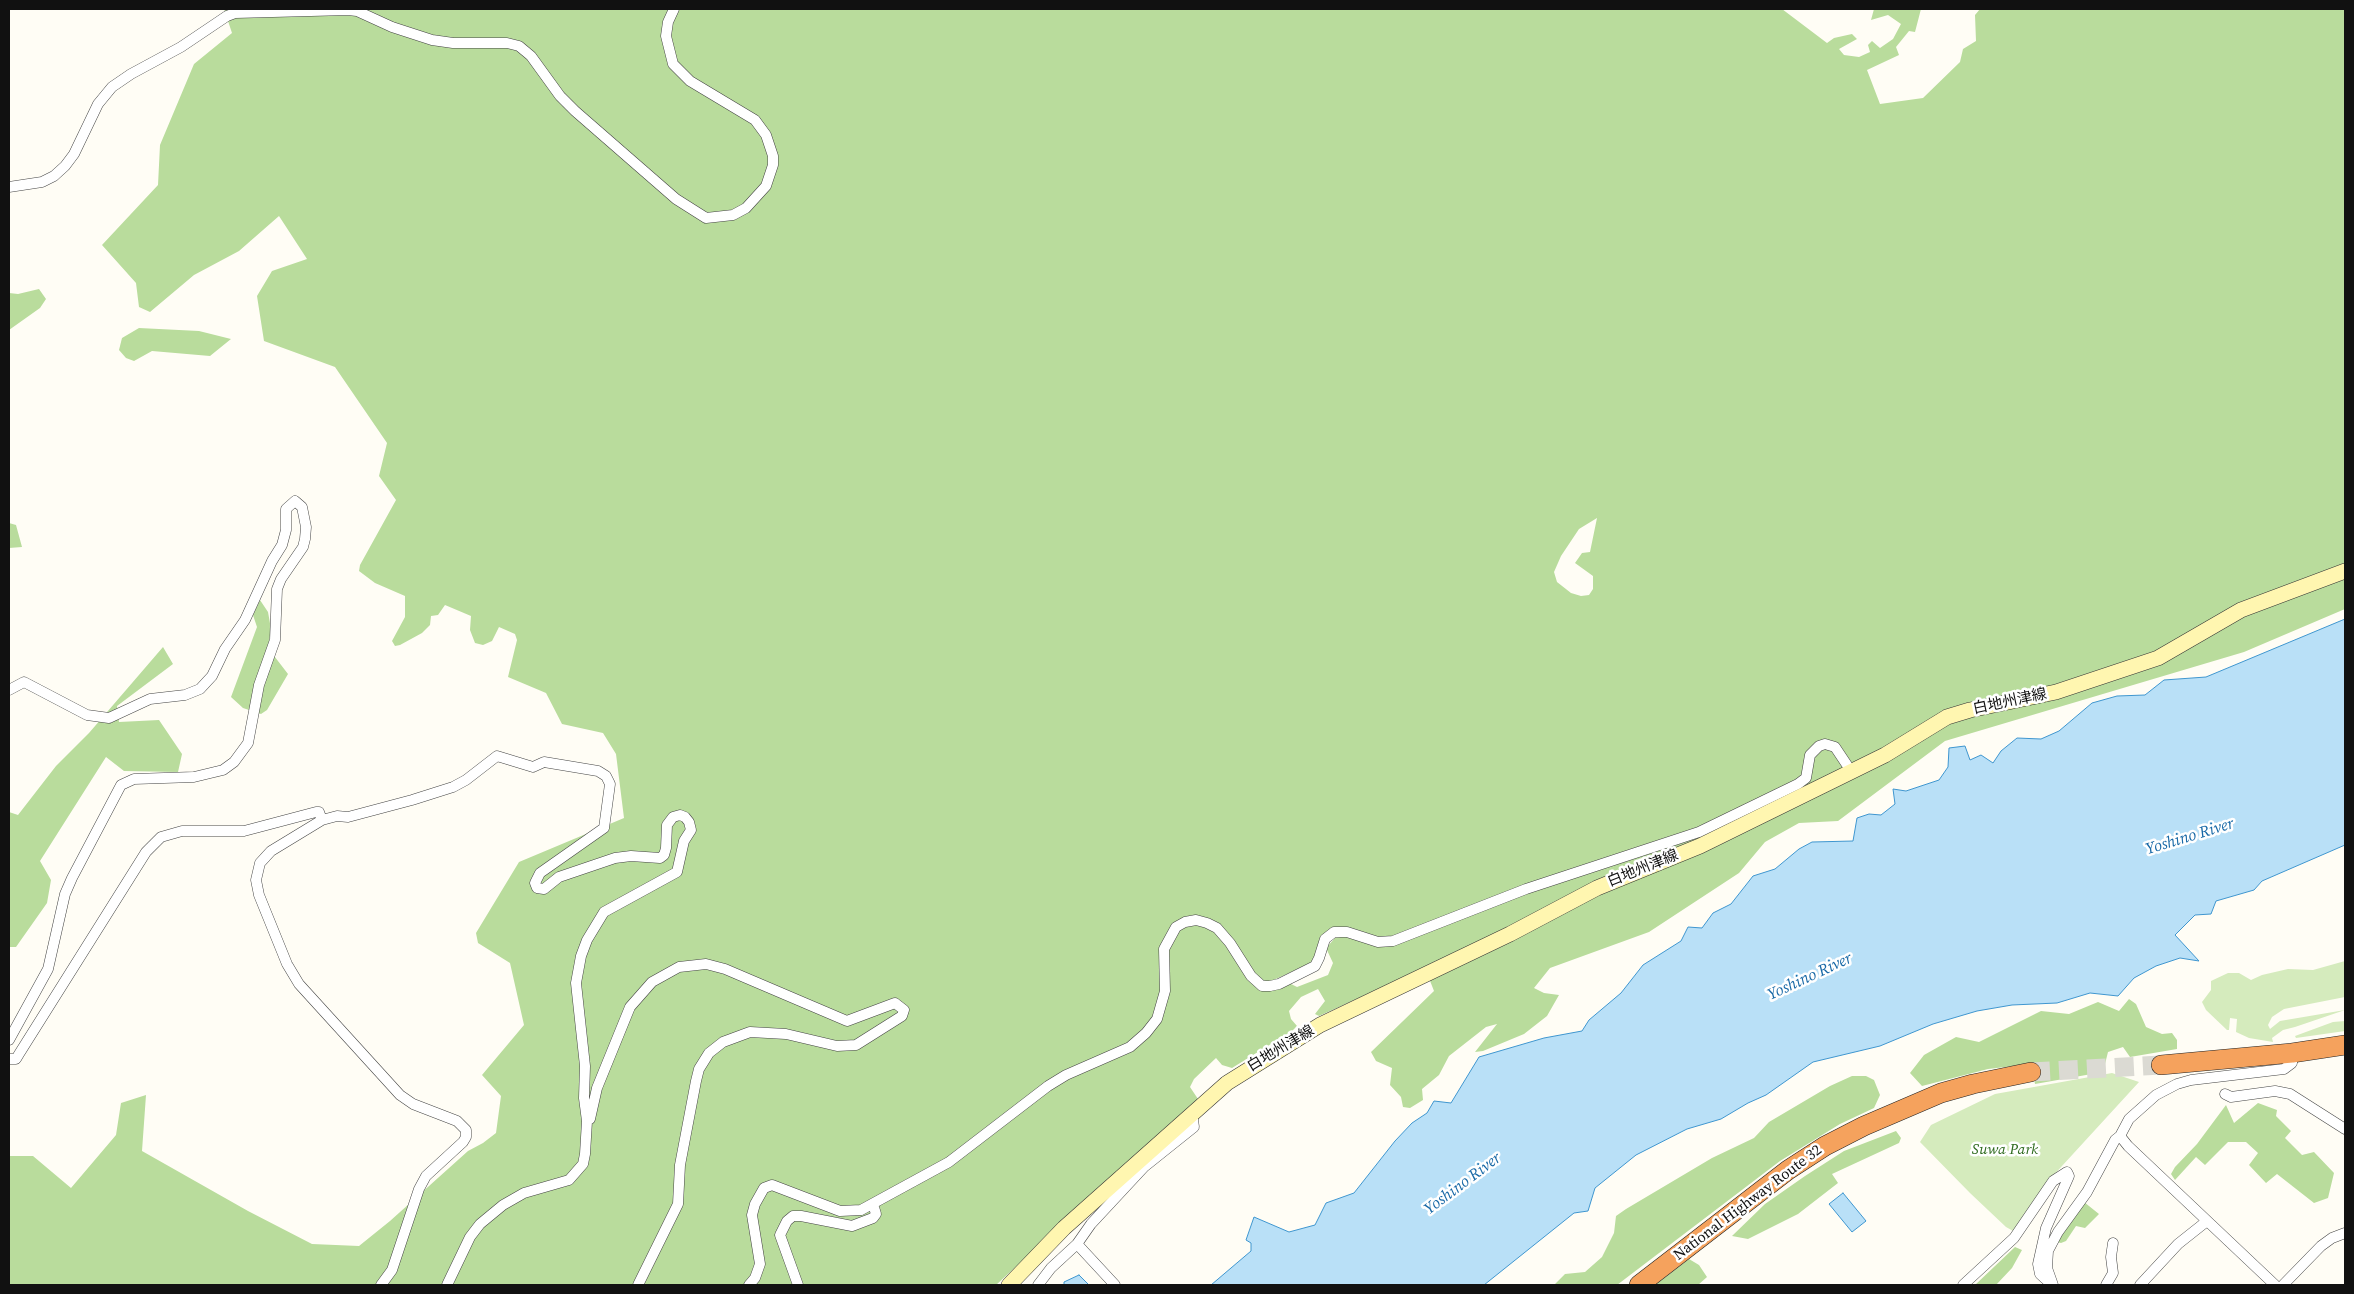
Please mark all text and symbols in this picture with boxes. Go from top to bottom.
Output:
street label: 白地州津線 [1971,685,2049,719]
water label: Yoshino River [2144,814,2236,860]
street label: 白地州津線 [1605,847,1681,891]
water label: Yoshino River [1765,949,1855,1005]
street label: 白地州津線 [1244,1022,1318,1076]
street label: National Highway Route 32 [1670,1141,1826,1265]
park label: Suwa Park [1972,1141,2038,1159]
water label: Yoshino River [1421,1149,1505,1219]

